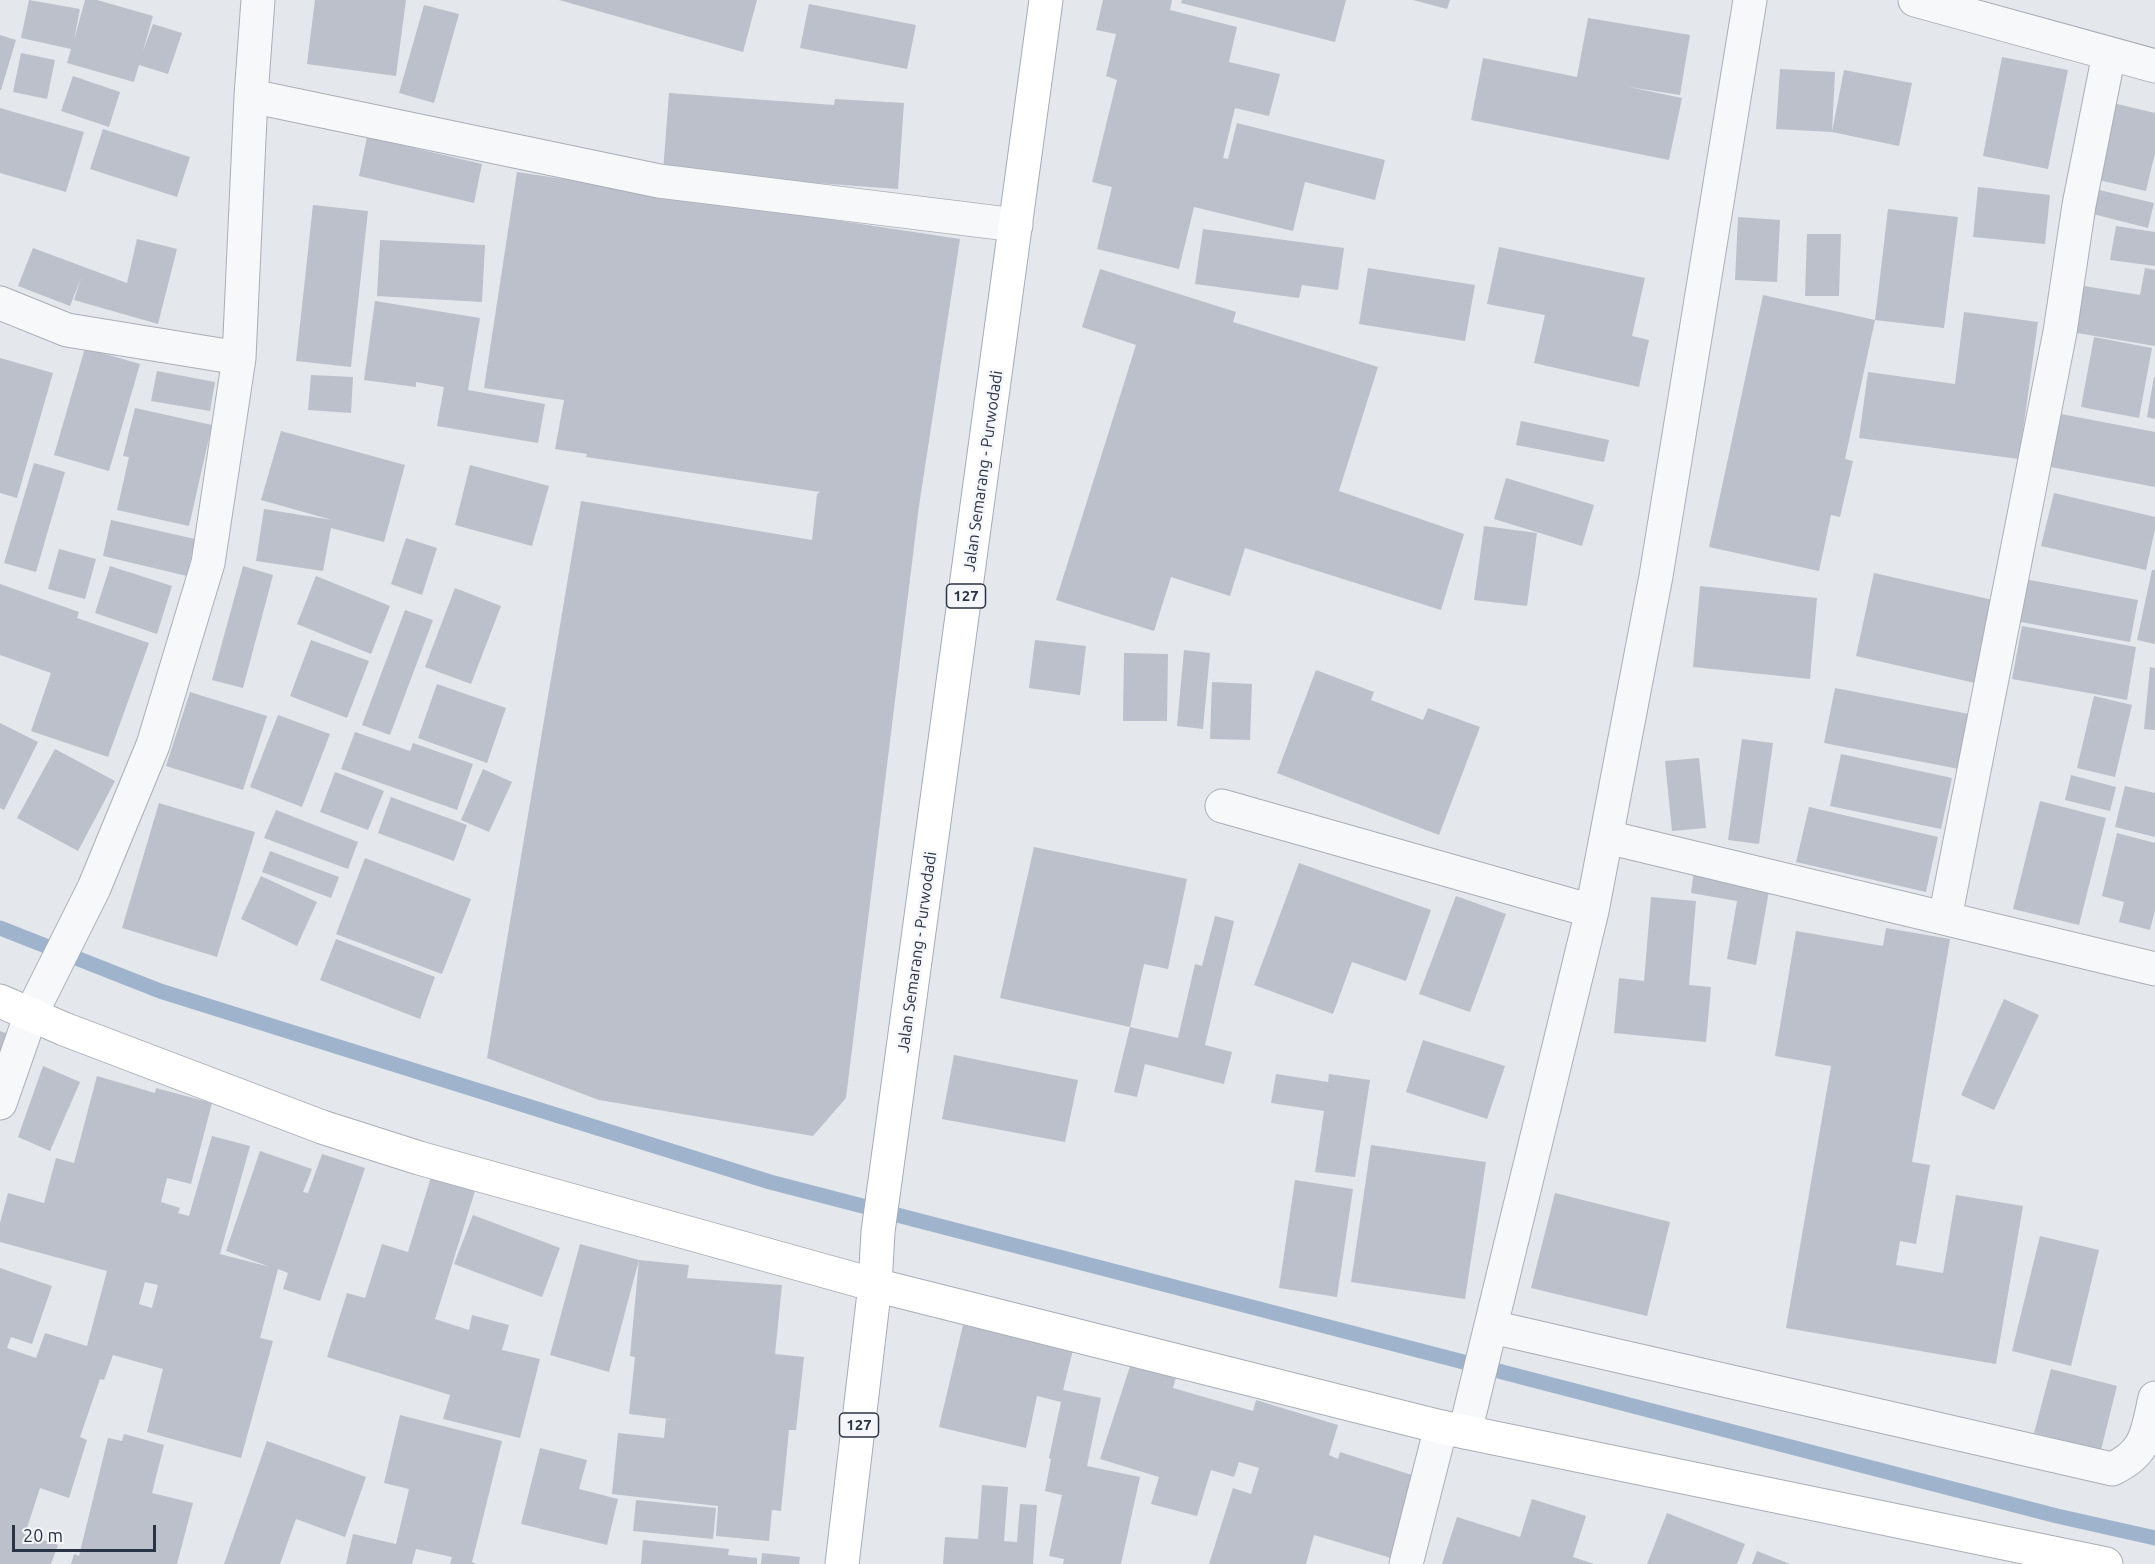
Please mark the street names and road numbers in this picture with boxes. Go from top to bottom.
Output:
street label: Jalan Semarang - Purwodadi [959,369,1007,573]
road number: 127 [946,584,986,608]
street label: Jalan Semarang - Purwodadi [893,850,941,1054]
road number: 127 [840,1413,878,1437]

